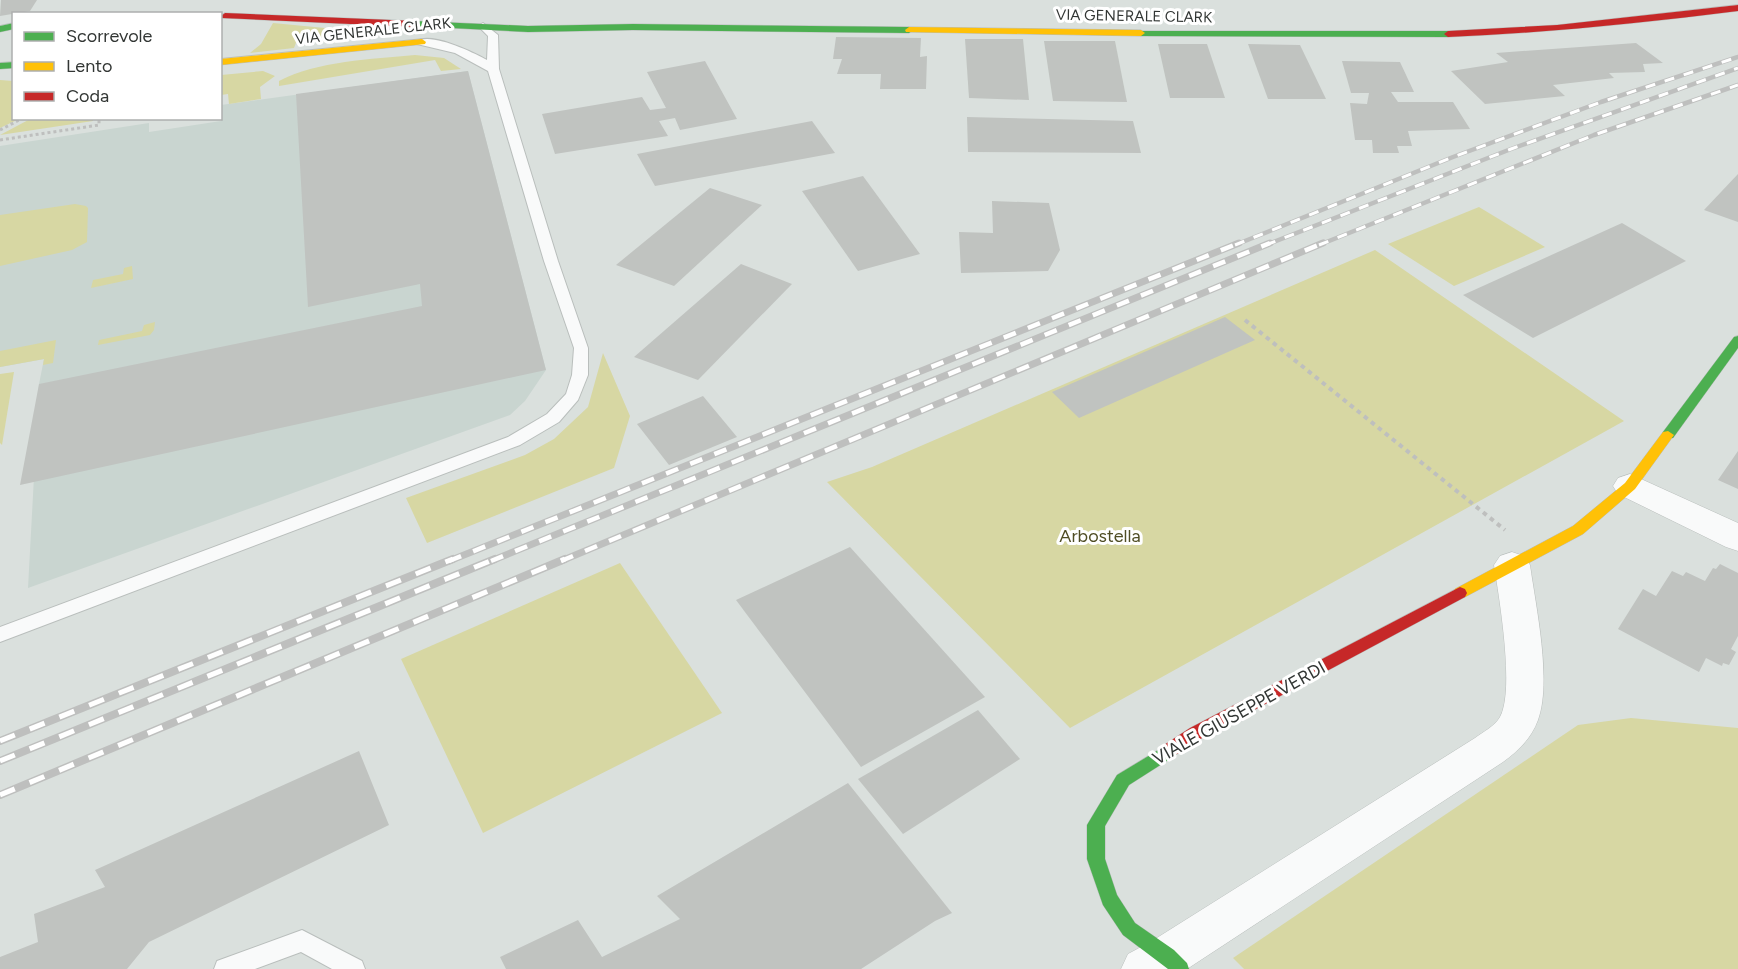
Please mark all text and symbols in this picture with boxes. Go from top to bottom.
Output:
street label: VIA GENERALE CLARK [1056,6,1213,26]
legend [12,12,222,120]
street label: VIA GENERALE CLARK [294,14,453,48]
text: Scorrevole [66,25,153,47]
text: Lento [66,55,112,77]
text: Coda [66,85,109,107]
park label: Arbostella [1059,525,1141,547]
street label: VIALE GIUSEPPE VERDI [1149,656,1329,770]

